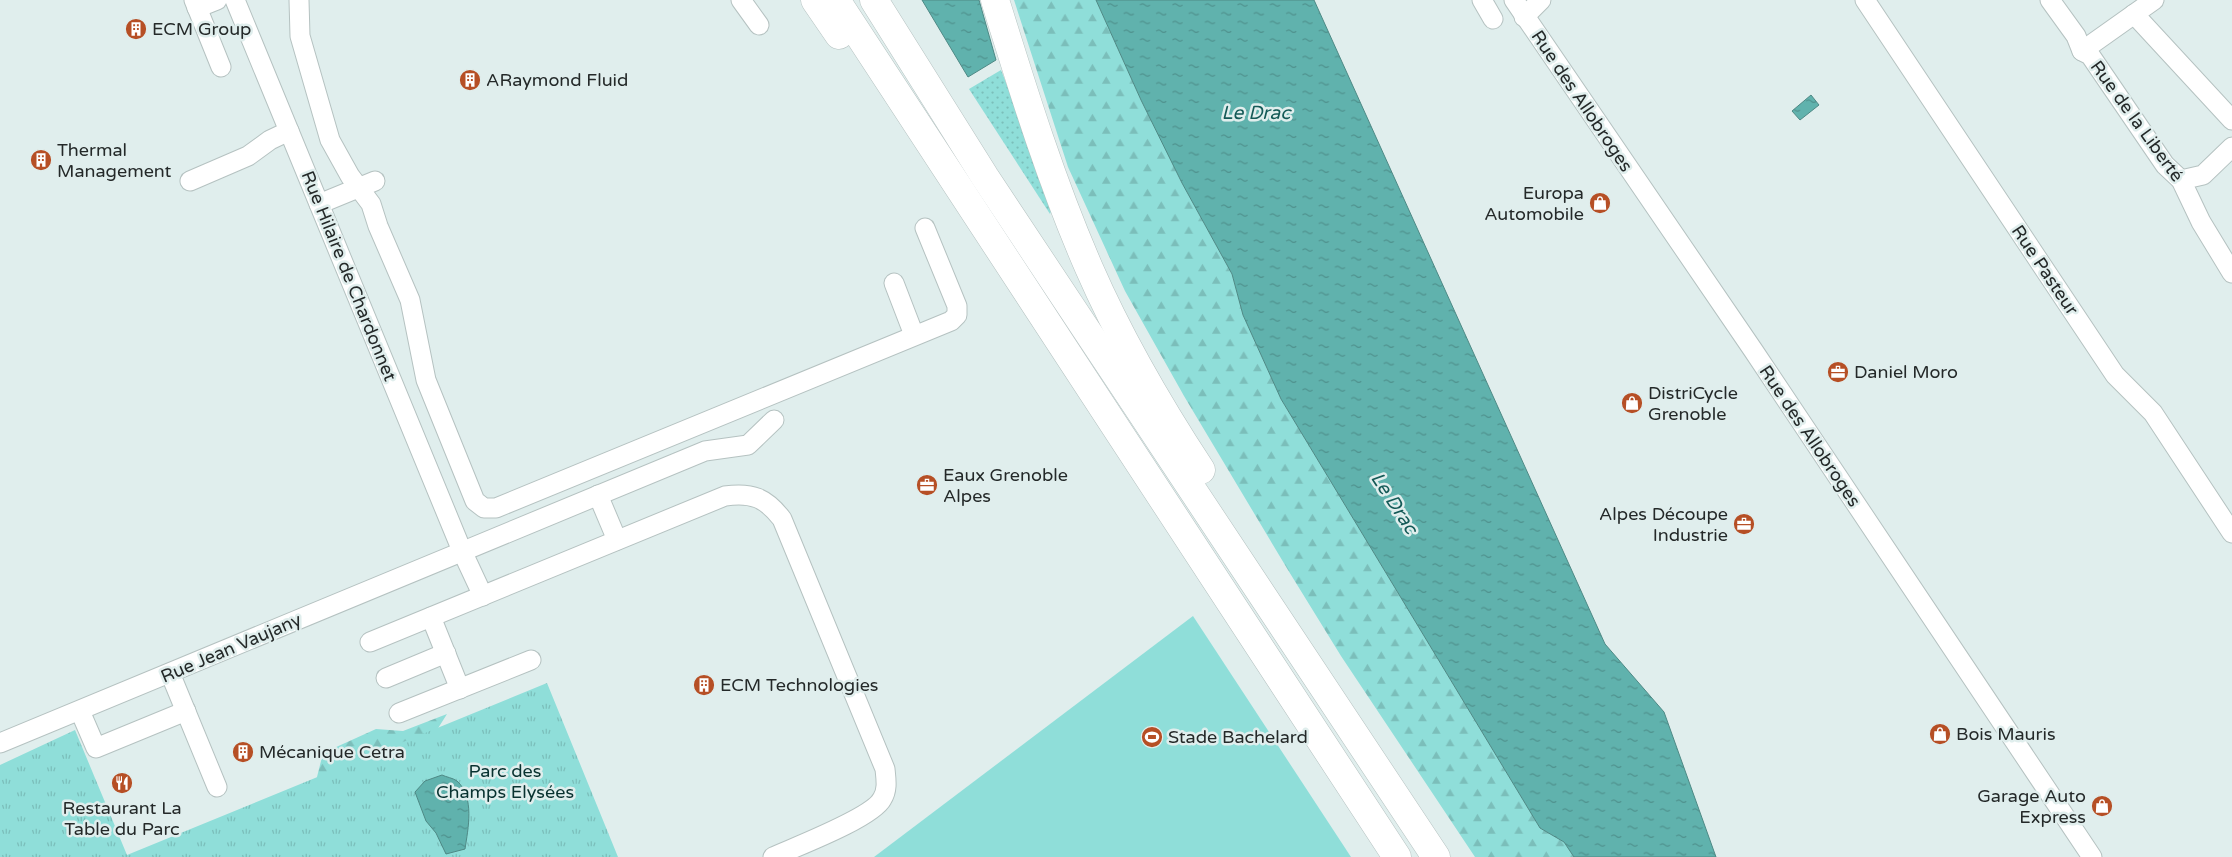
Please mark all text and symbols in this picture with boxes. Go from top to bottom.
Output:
building icon: ECM Group [124,17,148,41]
place label: ECM Group [152,18,251,40]
street label: Rue des Allobroges [1527,26,1637,176]
street label: Rue de la Liberté [2086,56,2188,186]
building icon: ARaymond Fluid [458,68,482,92]
place label: ARaymond Fluid [486,69,628,91]
water label: Le Drac [1222,102,1292,124]
place label: Thermal Management [57,139,172,182]
building icon: Thermal Management [29,148,53,172]
street label: Rue Hilaire de Chardonnet [297,168,401,384]
place label: Europa Automobile [1484,182,1584,225]
shop icon: Europa Automobile [1588,191,1612,215]
street label: Rue Pasteur [2007,221,2083,319]
office icon: Daniel Moro [1826,360,1850,384]
street label: Rue des Allobroges [1755,361,1865,511]
place label: Daniel Moro [1854,361,1958,383]
place label: DistriCycle Grenoble [1648,382,1738,425]
shop icon: DistriCycle Grenoble [1620,391,1644,415]
place label: Eaux Grenoble Alpes [943,464,1068,507]
water label: Le Drac [1366,468,1423,539]
office icon: Eaux Grenoble Alpes [915,473,939,497]
place label: Alpes Découpe Industrie [1599,503,1728,546]
office icon: Alpes Découpe Industrie [1732,512,1756,536]
street label: Rue Jean Vaujany [157,608,305,688]
building icon: ECM Technologies [692,673,716,697]
place label: ECM Technologies [720,674,879,696]
shop icon: Bois Mauris [1928,722,1952,746]
place label: Bois Mauris [1956,723,2056,745]
sports icon: Stade Bachelard [1140,725,1164,749]
place label: Stade Bachelard [1168,726,1308,748]
building icon: Mécanique Cetra [231,740,255,764]
place label: Mécanique Cetra [259,741,405,763]
park label: Parc des Champs Elysées [436,760,574,803]
restaurant icon: Restaurant La Table du Parc [110,771,134,795]
place label: Garage Auto Express [1977,785,2086,828]
shop icon: Garage Auto Express [2090,794,2114,818]
place label: Restaurant La Table du Parc [62,797,182,840]

